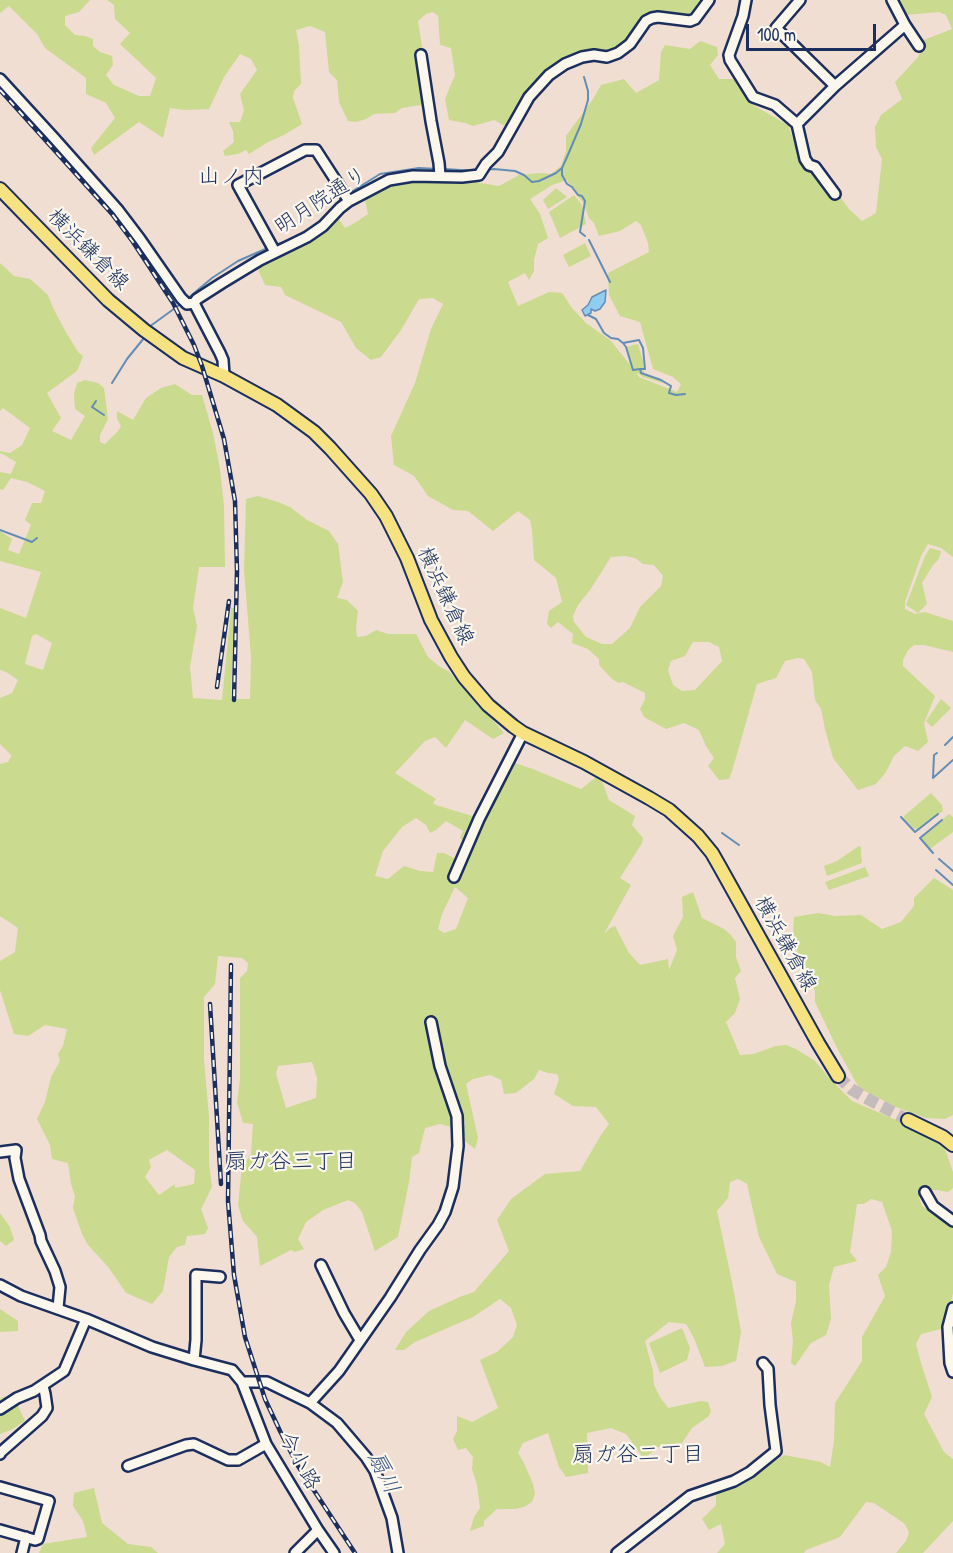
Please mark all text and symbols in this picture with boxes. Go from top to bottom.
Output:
scale bar [749,12,880,50]
text: 100 m [757,22,796,47]
street label: 明月院通り [270,162,372,240]
district label: 山ノ内 [198,164,264,190]
street label: 横浜鎌倉線 [42,204,134,296]
street label: 横浜鎌倉線 [411,543,479,649]
street label: 横浜鎌倉線 [749,892,821,996]
district label: 扇ガ谷三丁目 [225,1149,357,1175]
street label: 今小路 [273,1427,325,1495]
district label: 扇ガ谷二丁目 [572,1442,704,1468]
water label: 扇川 [361,1447,405,1499]

